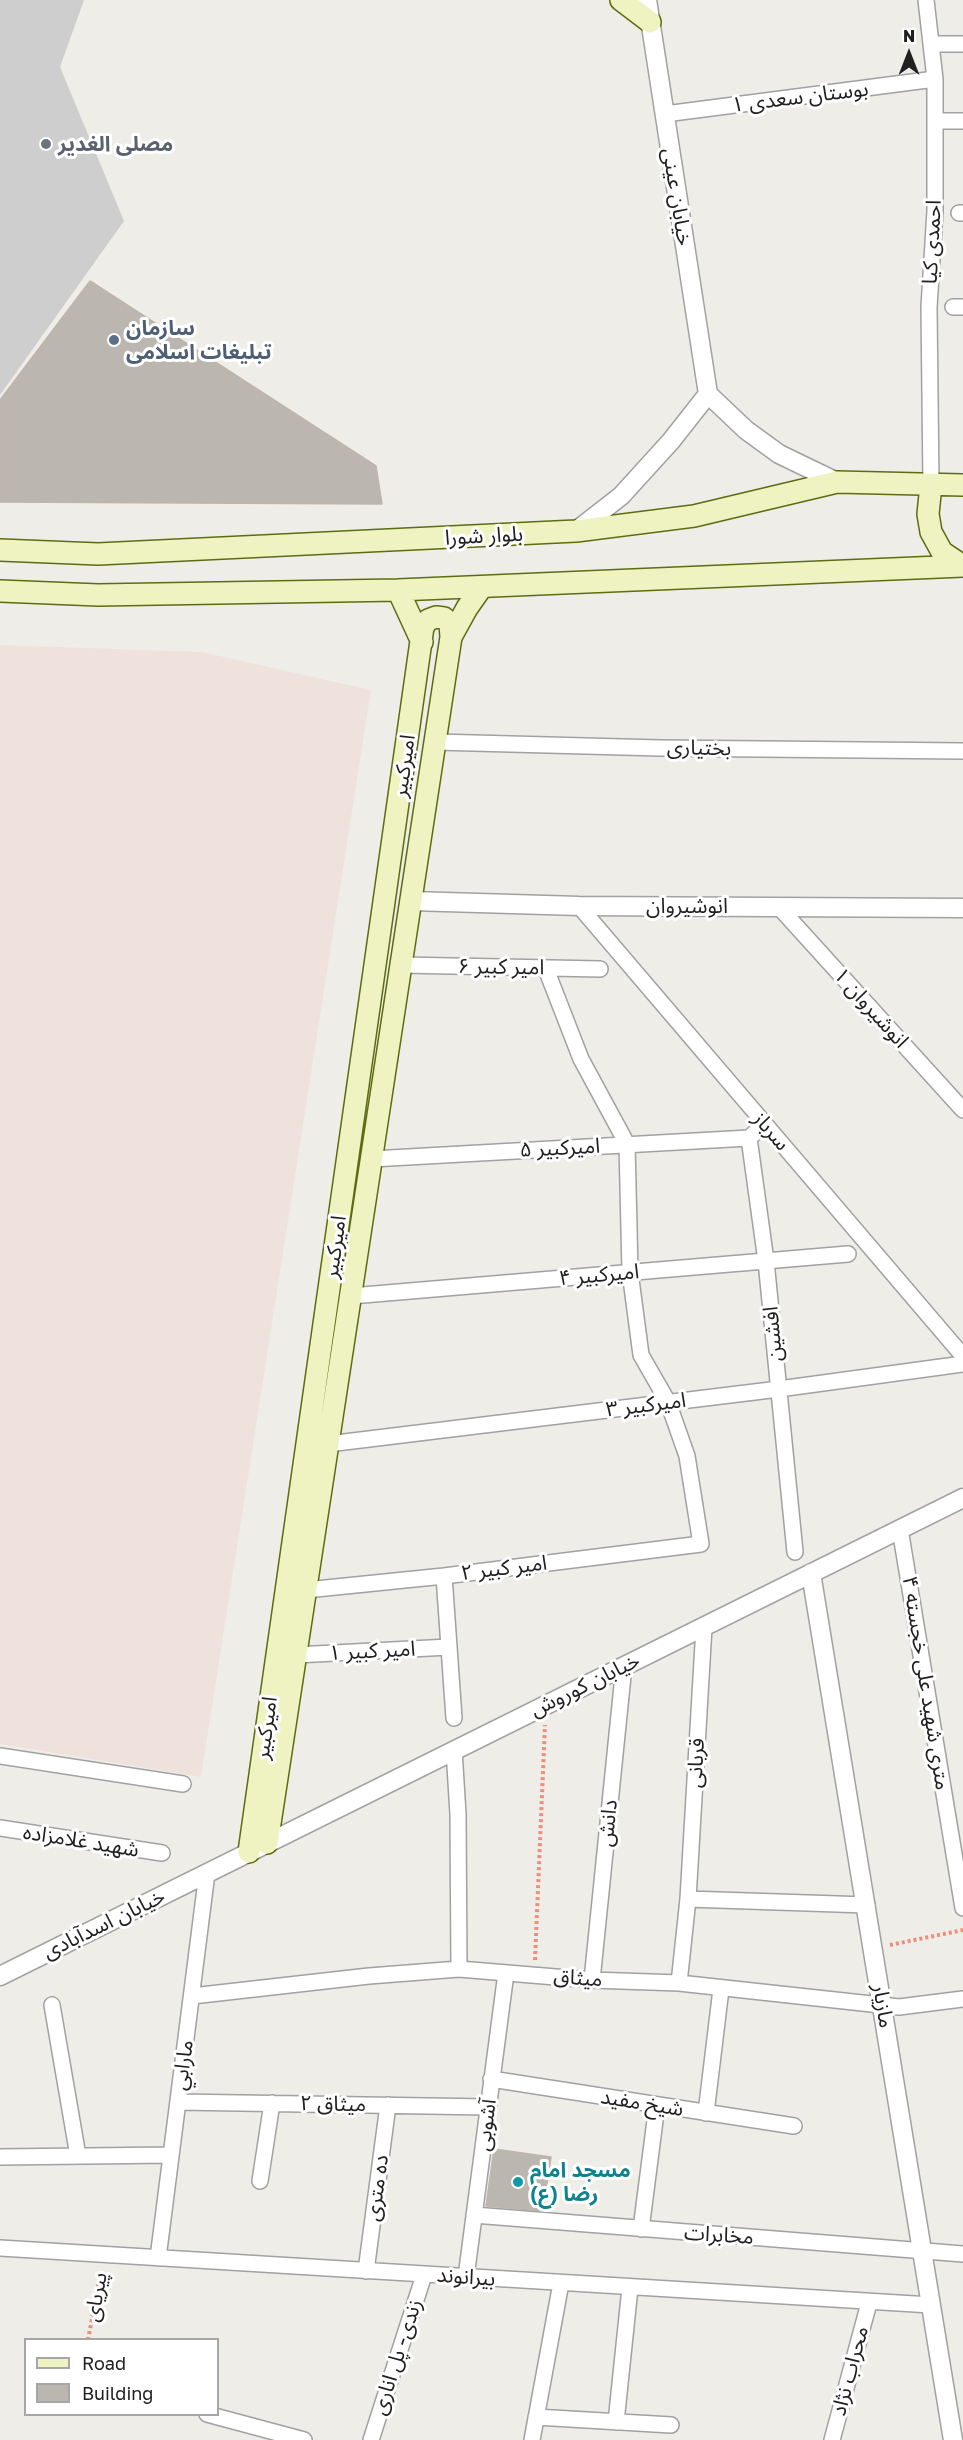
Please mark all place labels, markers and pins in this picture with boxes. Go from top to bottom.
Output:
place label: مصلی الغدیر [58,131,173,157]
marker: مصلی الغدیر [39,137,53,151]
place label: سازمان تبلیغات اسلامی [126,315,271,365]
marker: سازمان تبلیغات اسلامی [107,333,121,347]
place label: مسجد امام رضا (ع) [530,2157,631,2207]
marker: مسجد امام رضا (ع) [511,2175,525,2189]

